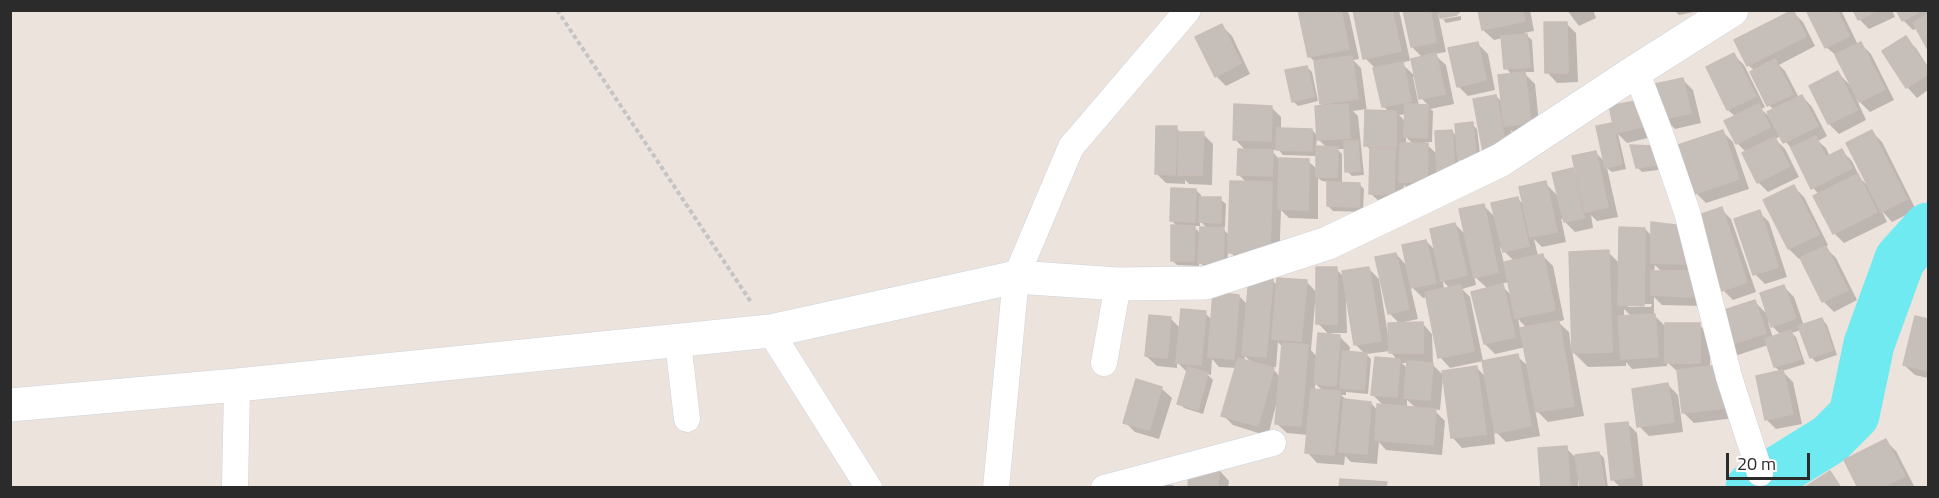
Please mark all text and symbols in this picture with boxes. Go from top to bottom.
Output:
scale bar [1729,441,1813,479]
text: 20 m [1737,450,1776,477]

